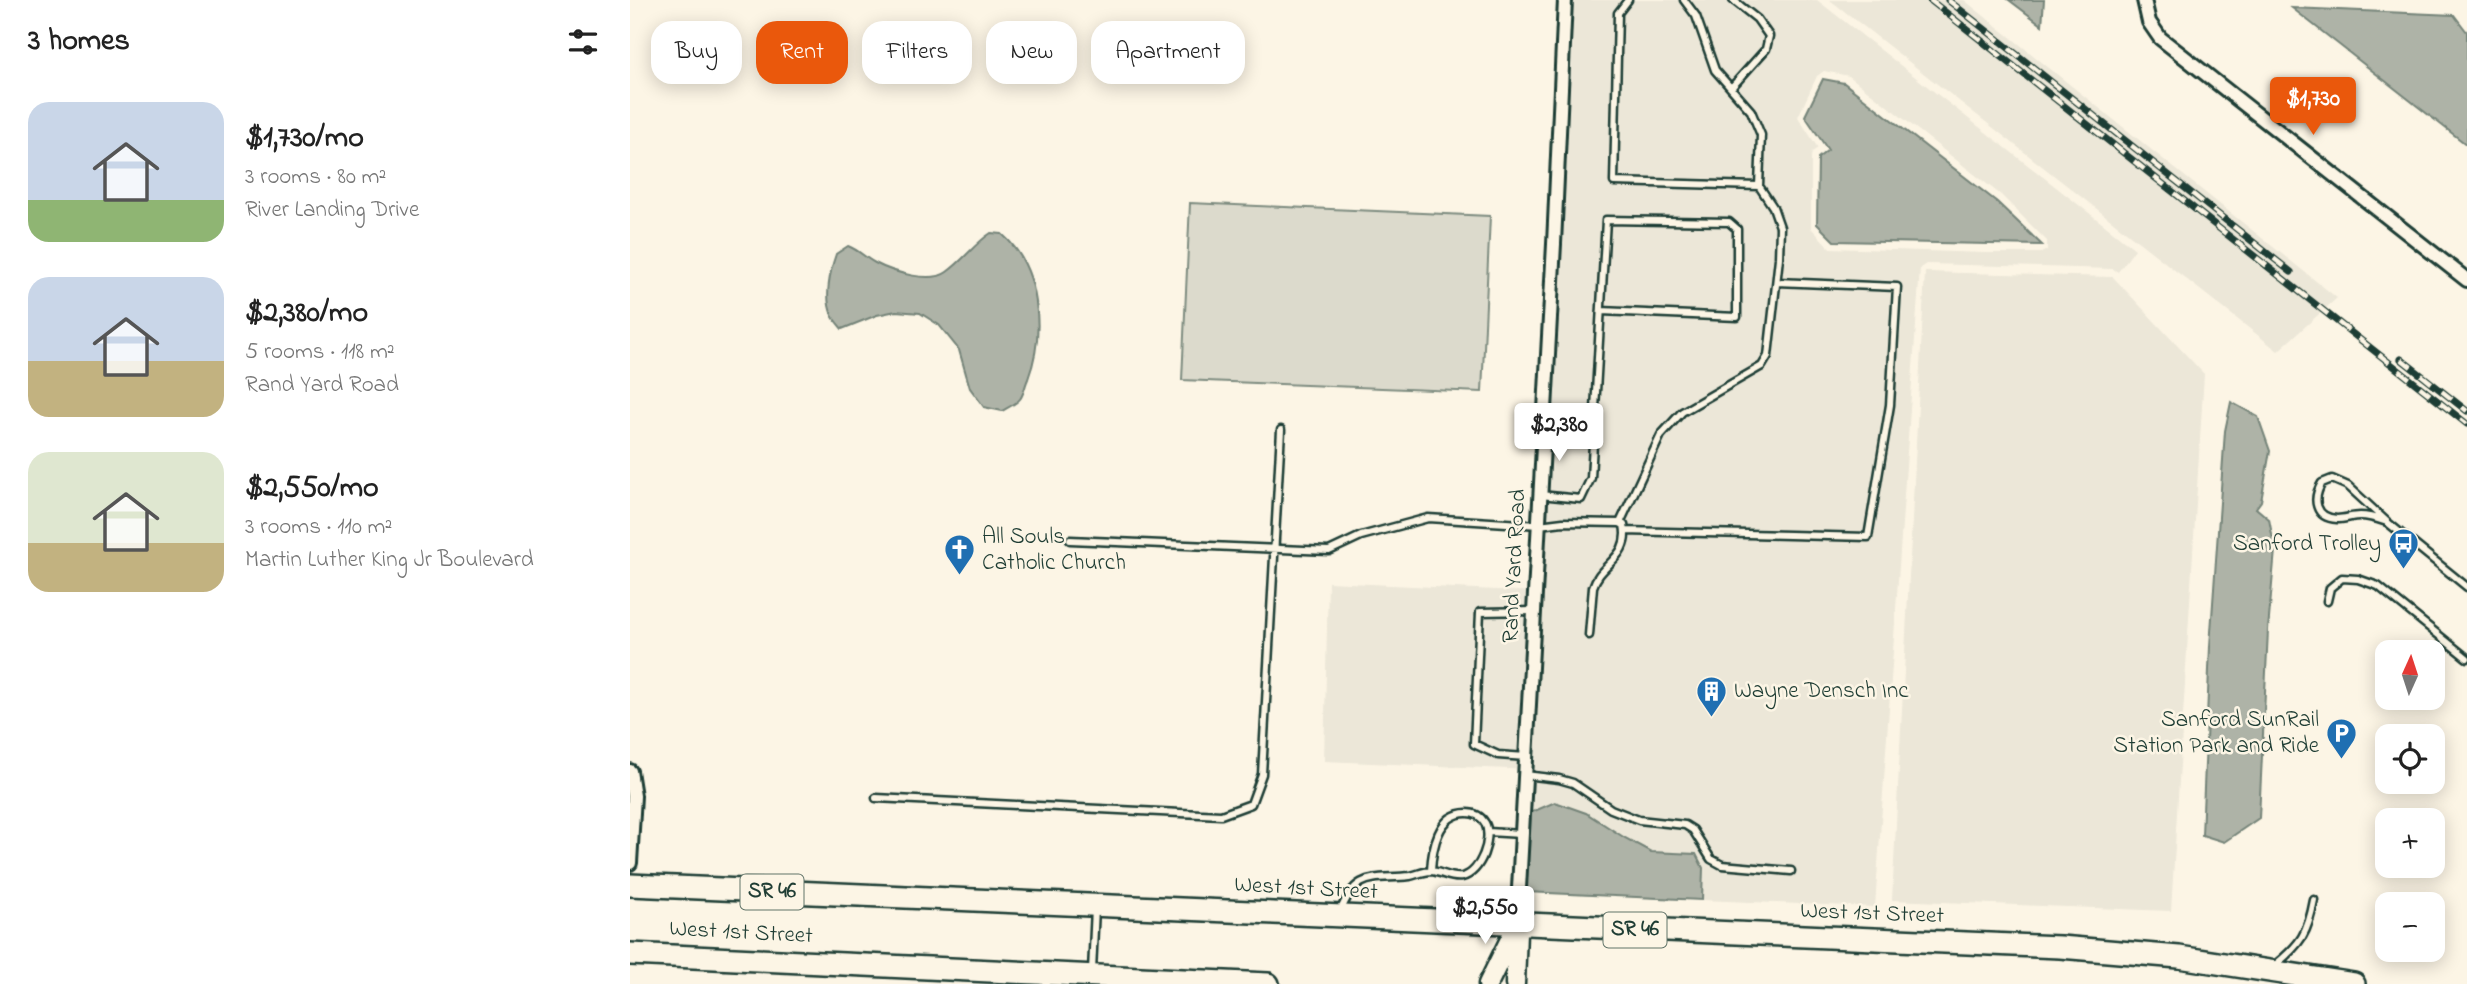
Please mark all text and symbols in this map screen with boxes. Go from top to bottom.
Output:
text: 3 homes [28,20,130,64]
chip: Buy [651,21,742,84]
chip: Rent [756,21,848,84]
chip: Filters [862,21,972,84]
chip: New [986,21,1077,84]
chip: Apartment [1091,21,1245,84]
icon: filters [564,23,602,61]
pin: $1,730 [2256,78,2370,137]
text: $1,730 [2286,83,2340,116]
text: $1,730/mo [245,117,364,161]
icon: home [84,130,168,214]
text: 3 rooms · 80 m² [245,161,386,194]
text: River Landing Drive [245,194,419,227]
text: $2,380/mo [245,292,368,336]
icon: home [84,305,168,389]
text: 5 rooms · 118 m² [245,336,395,369]
text: Rand Yard Road [245,369,399,402]
pin: $2,380 [1502,404,1616,463]
text: $2,380 [1530,409,1588,442]
text: $2,550/mo [245,467,379,511]
icon: home [84,480,168,564]
street label: Rand Yard Road [1494,488,1536,644]
text: 3 rooms · 110 m² [245,511,392,544]
place label: All Souls Catholic Church [982,521,1126,580]
bus stop icon: Sanford Trolley [2387,527,2421,571]
place label: Sanford Trolley [2233,528,2381,563]
church icon: All Souls Catholic Church [942,533,976,577]
text: Martin Luther King Jr Boulevard [245,544,534,577]
north arrow [2375,640,2445,710]
map controls [2375,640,2445,962]
building icon: Wayne Densch Inc [1694,674,1728,718]
place label: Wayne Densch Inc [1734,675,1909,710]
place label: Sanford SunRail Station Park and Ride [2113,704,2320,763]
parking icon: Sanford SunRail Station Park and Ride [2325,716,2359,760]
button: locate [2375,724,2445,794]
button: + [2375,808,2445,878]
street label: West 1st Street [1233,869,1379,909]
road number: SR 46 [740,874,804,910]
pin: $2,550 [1428,886,1542,946]
text: $2,550 [1452,892,1518,925]
button: − [2375,892,2445,962]
street label: West 1st Street [1800,895,1945,933]
road number: SR 46 [1604,912,1666,948]
street label: West 1st Street [668,913,814,953]

